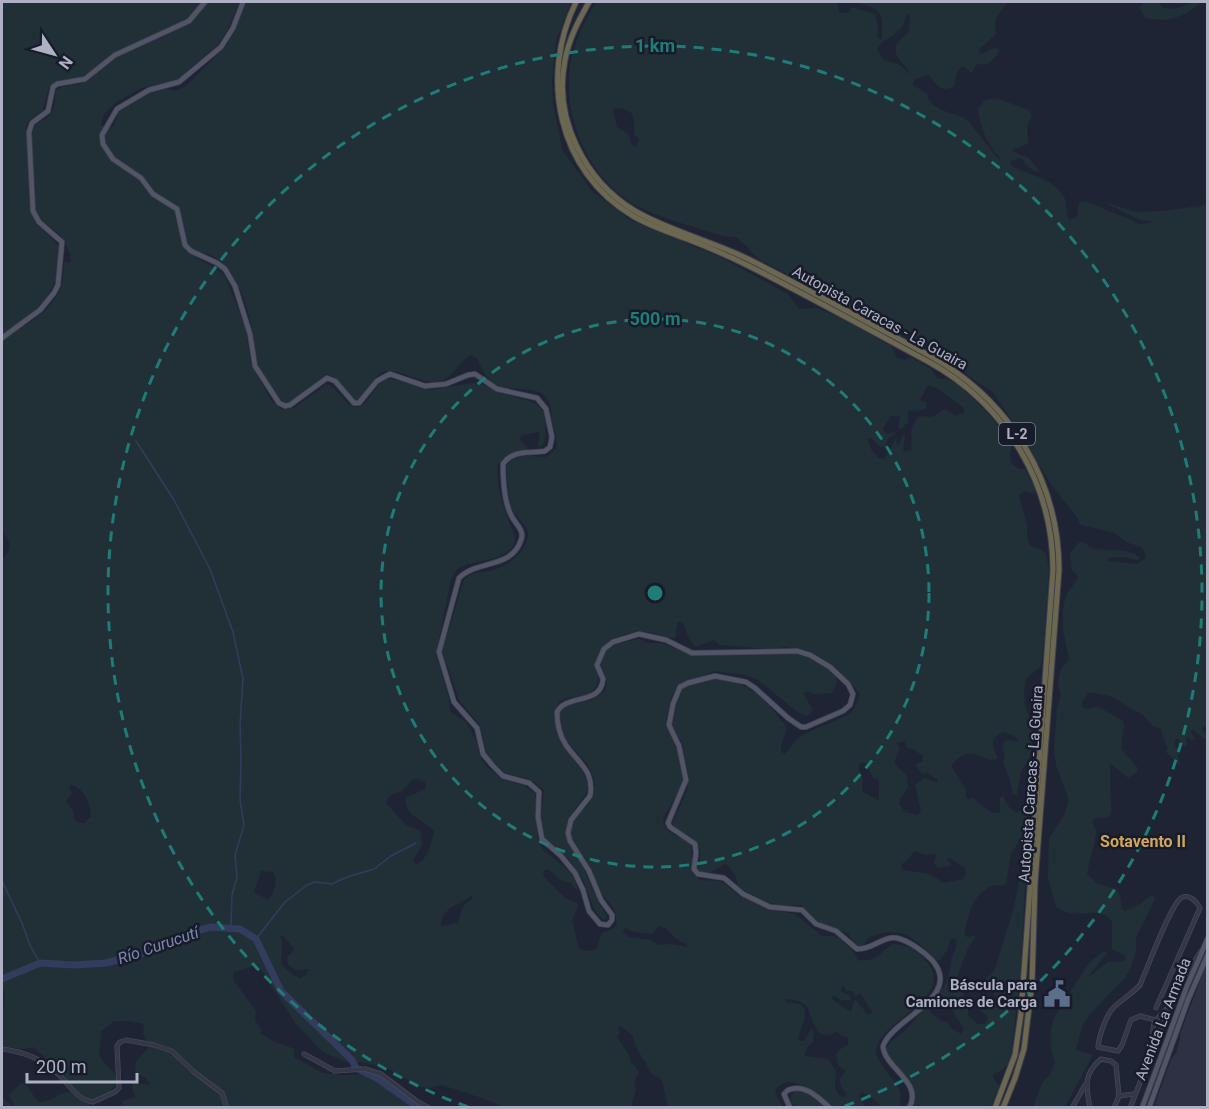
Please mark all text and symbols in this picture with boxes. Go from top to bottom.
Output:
north arrow [24,24,84,84]
text: 1 km [635,35,675,56]
text: N [55,52,77,73]
street label: Autopista Caracas - La Guaira [789,262,971,374]
text: 500 m [629,308,681,329]
road number: L-2 [999,423,1035,445]
centre of rings [645,583,665,603]
street label: Autopista Caracas - La Guaira [1015,685,1047,883]
district label: Sotavento II [1100,832,1186,851]
water label: Río Curucutí [115,922,203,968]
street label: Avenida La Armada [1131,955,1195,1083]
place label: Báscula para Camiones de Carga [906,976,1037,1011]
public building icon: Báscula para Camiones de Carga [1042,979,1072,1009]
scale bar [27,1046,136,1084]
text: 200 m [36,1056,87,1077]

